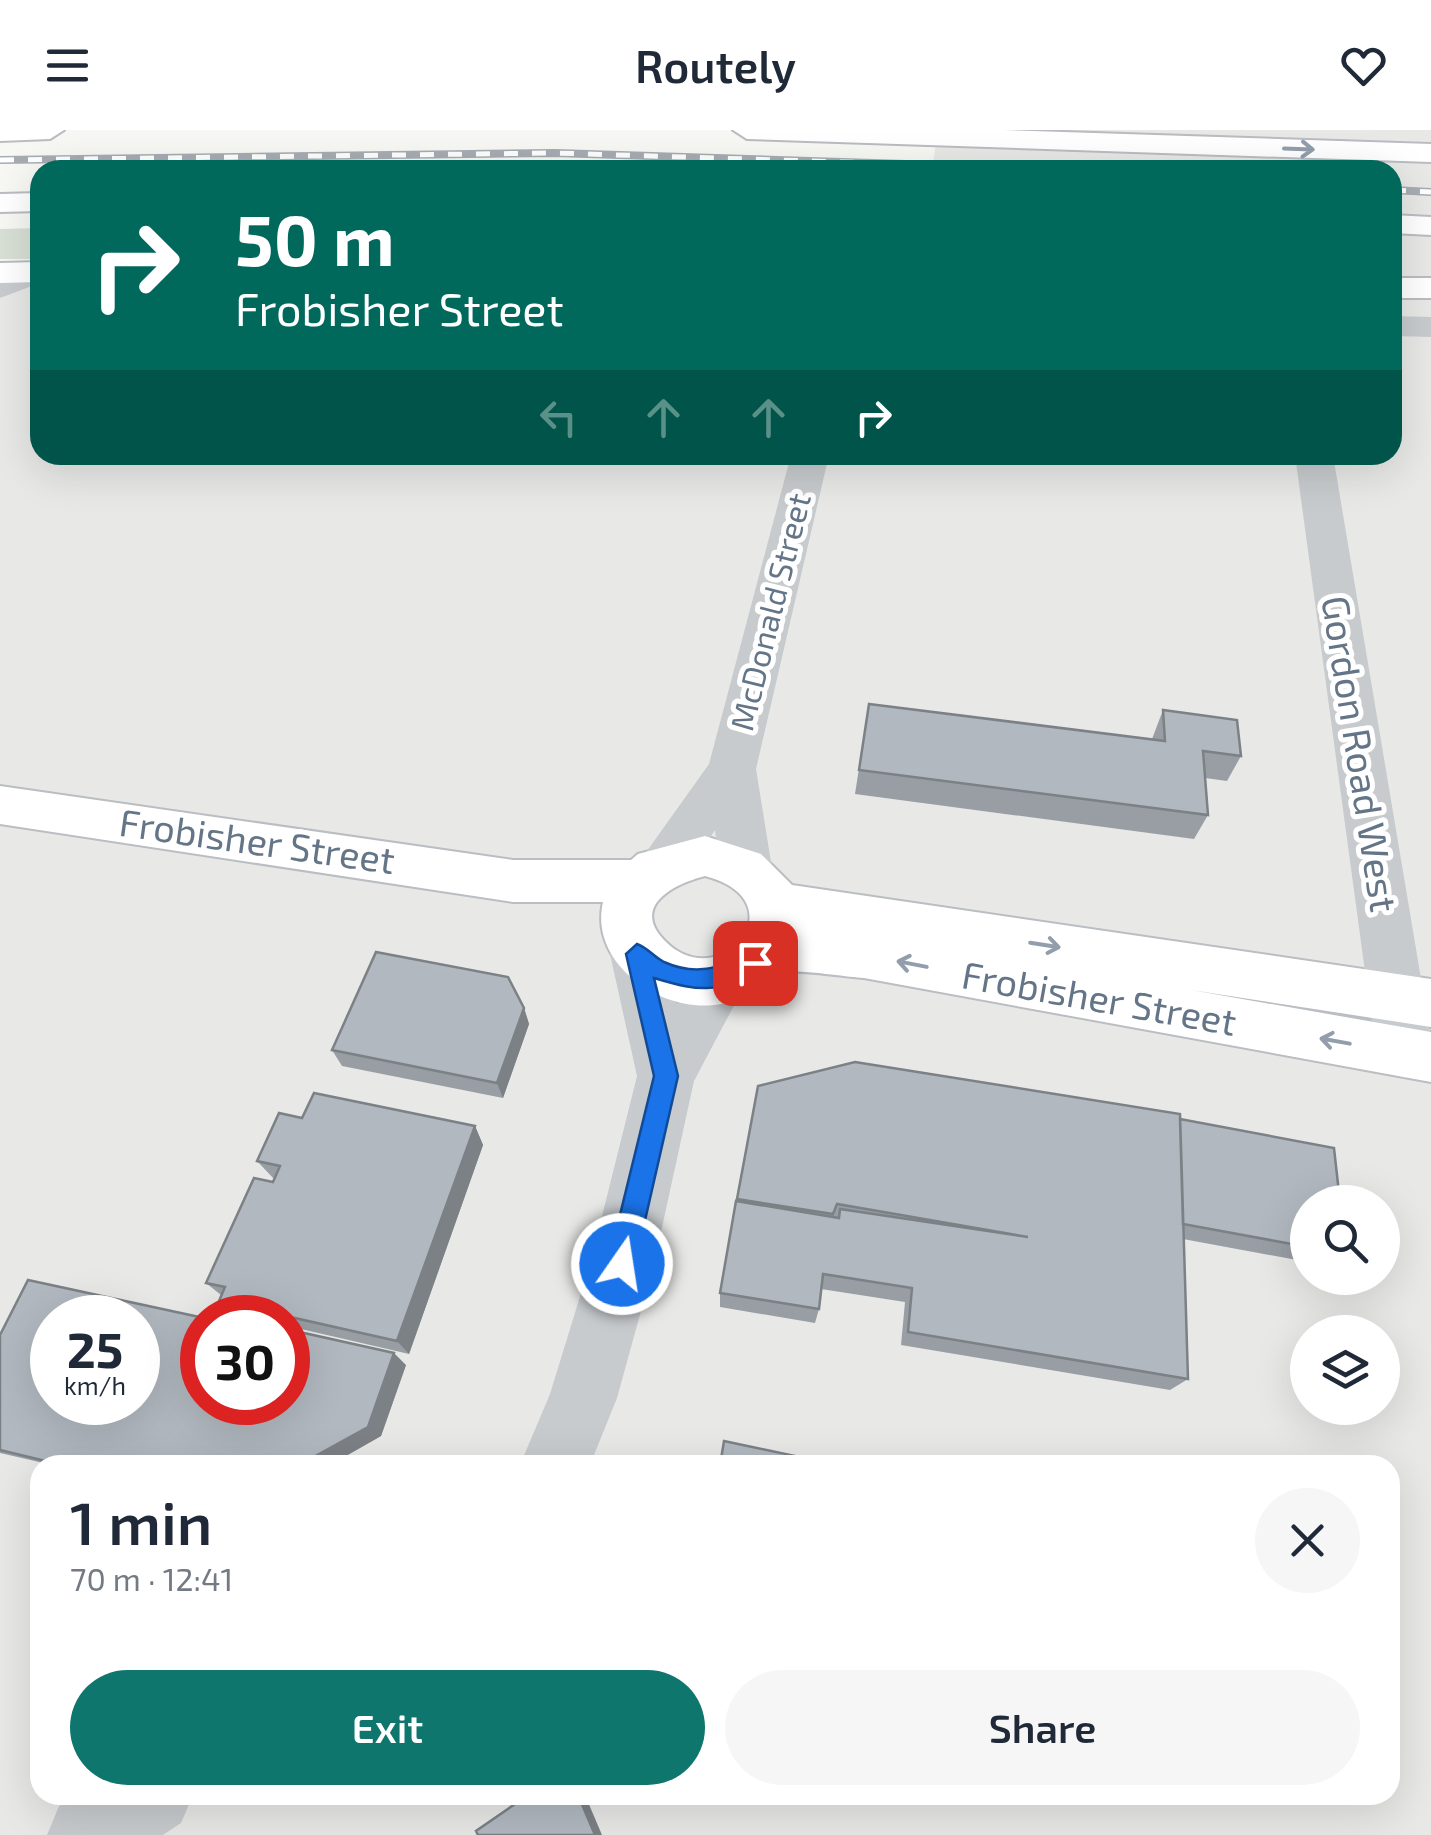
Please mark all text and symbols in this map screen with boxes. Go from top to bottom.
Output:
icon: menu [40,38,95,93]
text: Routely [635,38,796,92]
icon: heart [1336,38,1391,93]
one-way arrow [1283,139,1315,158]
text: 50 m [235,196,395,280]
icon: right [70,200,200,330]
text: Frobisher Street [235,281,564,335]
icon: left [531,390,586,445]
icon: ahead [636,390,691,445]
icon: ahead [741,390,796,445]
icon: right [846,390,901,445]
street label: McDonald Street [721,489,817,734]
street label: Gordon Road West [1313,592,1409,915]
street label: Frobisher Street [117,798,398,882]
pin [713,921,798,1006]
icon: arrive [728,936,783,991]
one-way arrow [1028,936,1061,954]
street label: Frobisher Street [959,950,1240,1044]
one-way arrow [897,954,929,973]
one-way arrow [1319,1031,1352,1050]
map controls [1290,1185,1400,1425]
button: search [1290,1185,1400,1295]
position arrow [570,1212,674,1316]
speed limit sign: 30 [180,1295,310,1425]
button: layers [1290,1315,1400,1425]
text: 25 [67,1318,123,1378]
text: km/h [64,1370,126,1400]
text: 1 min [70,1485,212,1557]
button: close [1255,1488,1360,1593]
text: 70 m · 12:41 [70,1559,233,1597]
button: Exit [70,1670,705,1785]
button: Share [725,1670,1360,1785]

